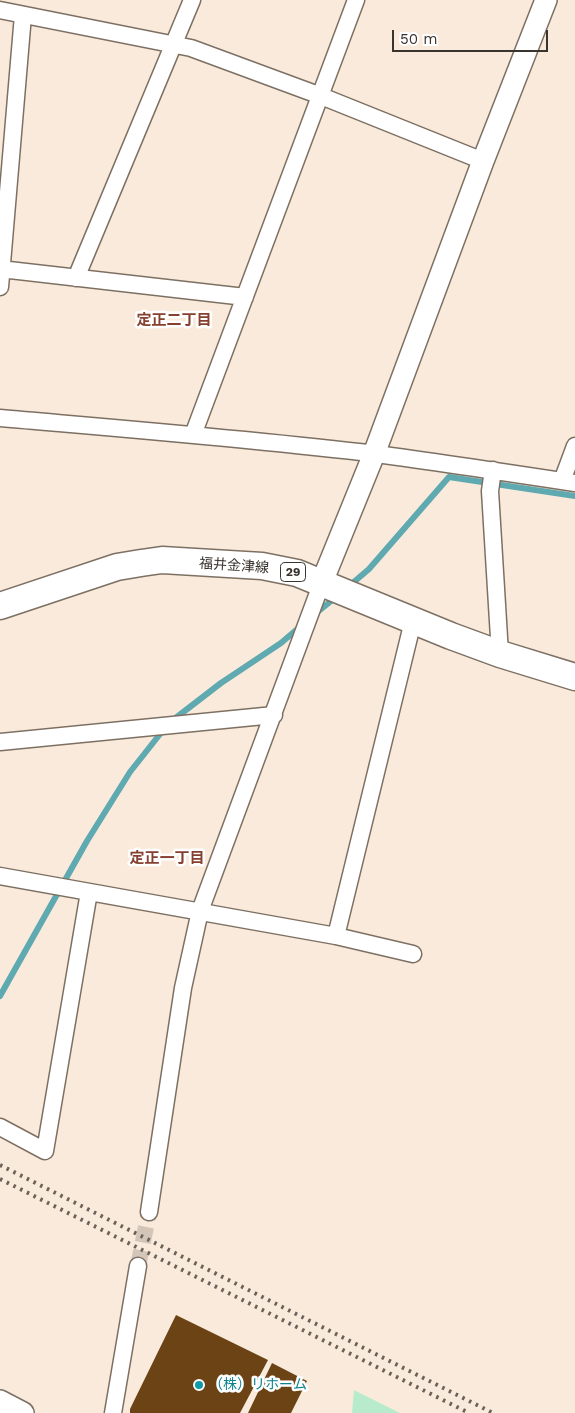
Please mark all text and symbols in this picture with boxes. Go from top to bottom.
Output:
scale bar [395,20,551,52]
text: 50 m [400,30,437,48]
district label: 定正二丁目 [137,312,211,330]
street label: 福井金津線 [198,555,270,577]
road number: 29 [280,562,306,582]
district label: 定正一丁目 [130,850,204,868]
place label: （株）リホーム [209,1377,307,1393]
marker: （株）リホーム [193,1379,205,1391]

